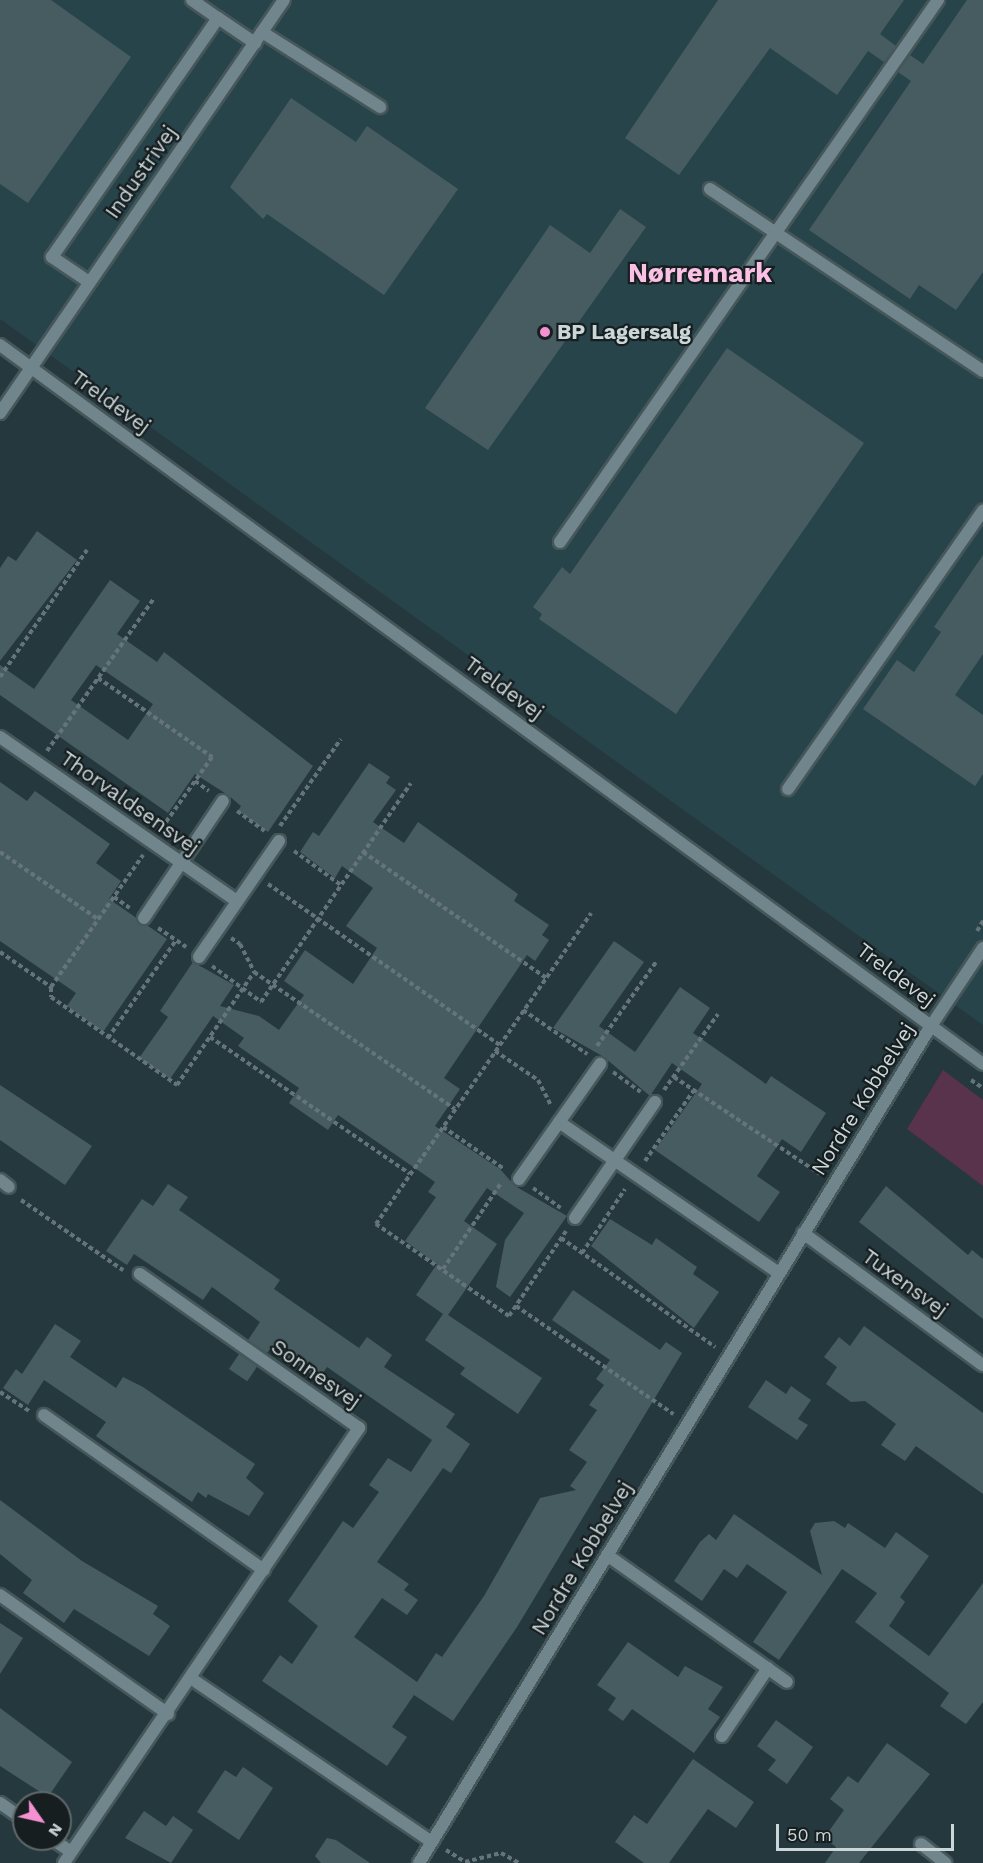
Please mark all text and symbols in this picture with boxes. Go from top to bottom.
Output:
street label: Industrivej [100,121,182,223]
district label: Nørremark [628,258,772,290]
place label: BP Lagersalg [557,319,691,345]
marker: BP Lagersalg [538,325,552,339]
street label: Treldevej [67,365,155,439]
street label: Treldevej [460,651,548,725]
street label: Thorvaldsensvej [56,746,204,860]
street label: Treldevej [852,937,940,1013]
street label: Nordre Kobbelvej [806,1018,920,1180]
street label: Tuxensvej [857,1244,953,1322]
street label: Sonnesvej [266,1334,366,1414]
street label: Nordre Kobbelvej [526,1476,638,1640]
north arrow [12,1791,72,1851]
scale bar [779,1812,958,1850]
text: N [44,1820,67,1840]
text: 50 m [787,1824,832,1845]

